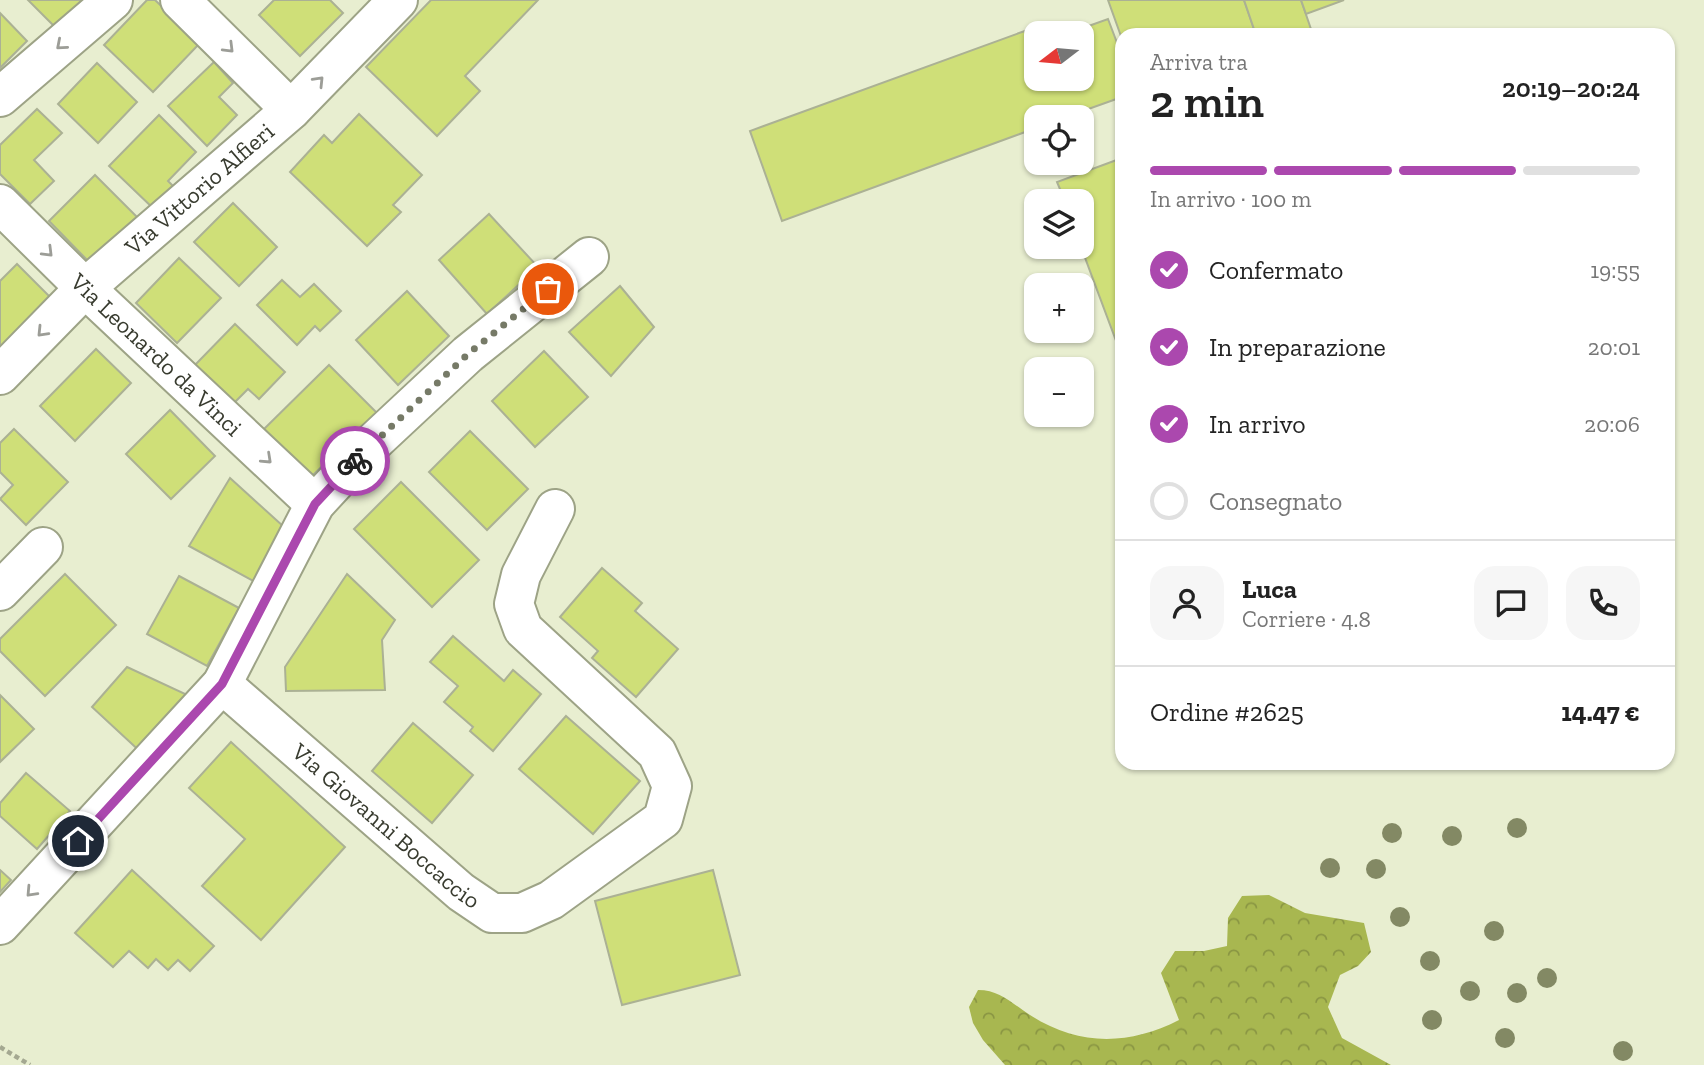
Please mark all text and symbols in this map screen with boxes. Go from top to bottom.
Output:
north arrow [1024,21,1094,91]
map controls [1024,21,1094,427]
one-way arrow [56,37,69,49]
one-way arrow [220,40,233,53]
text: Arriva tra [1150,48,1248,76]
text: 20:19–20:24 [1502,72,1640,104]
text: 2 min [1150,74,1264,129]
one-way arrow [311,76,324,89]
button: locate [1024,105,1094,175]
street label: Via Vittorio Alfieri [118,116,280,262]
text: In arrivo · 100 m [1150,185,1311,213]
button: layers [1024,189,1094,259]
one-way arrow [40,244,53,257]
icon: check [1150,251,1188,289]
text: Confermato [1209,254,1343,286]
text: 19:55 [1590,256,1640,284]
pin [518,259,578,319]
street label: Via Leonardo da Vinci [64,266,248,442]
icon: bag [529,270,567,308]
button: + [1024,273,1094,343]
one-way arrow [38,324,51,337]
icon: check [1150,328,1188,366]
text: In preparazione [1209,331,1386,363]
text: 20:01 [1588,333,1640,361]
button: − [1024,357,1094,427]
icon: check [1150,405,1188,443]
text: In arrivo [1209,408,1306,440]
text: 20:06 [1584,410,1640,438]
courier [320,426,390,496]
icon: bike [336,442,374,480]
one-way arrow [259,451,272,463]
text: Consegnato [1209,485,1342,517]
button: person [1150,566,1224,640]
button: chat [1474,566,1548,640]
button: phone [1566,566,1640,640]
text: Luca [1242,573,1297,605]
text: Corriere · 4.8 [1242,605,1371,633]
text: Ordine #2625 [1150,696,1304,728]
text: 14.47 € [1561,696,1640,728]
street label: Via Giovanni Boccaccio [285,736,486,915]
pin [48,811,108,871]
icon: home [59,822,97,860]
one-way arrow [27,884,39,897]

